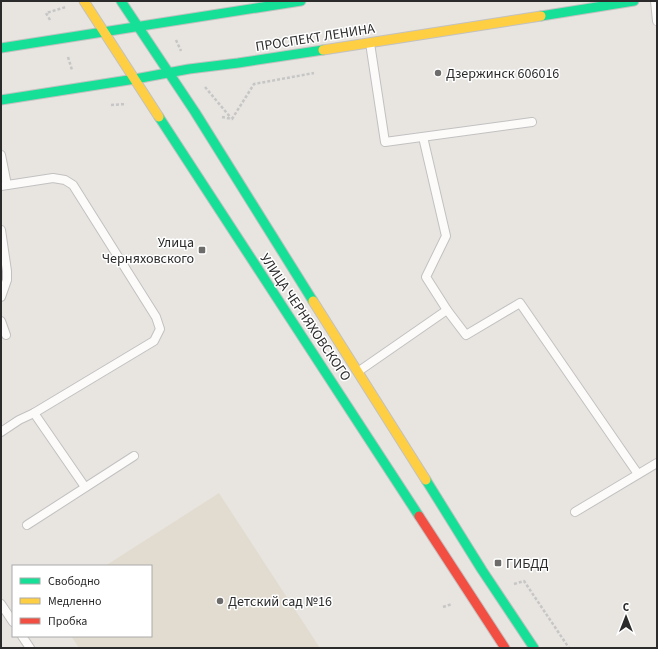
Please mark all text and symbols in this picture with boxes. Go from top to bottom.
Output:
street label: ПРОСПЕКТ ЛЕНИНА [254,19,377,57]
place label: Дзержинск 606016 [446,64,559,84]
marker: Дзержинск 606016 [433,68,443,78]
place label: Улица Черняховского [102,233,194,269]
marker: Улица Черняховского [197,245,207,255]
street label: УЛИЦА ЧЕРНЯХОВСКОГО [255,250,355,385]
place label: ГИБДД [506,554,549,574]
marker: ГИБДД [493,558,503,568]
legend [12,565,152,637]
text: Свободно [48,573,100,590]
place label: Детский сад №16 [228,592,332,612]
text: Медленно [48,593,102,610]
marker: Детский сад №16 [215,596,225,606]
north arrow [606,597,646,637]
text: С [623,600,630,615]
text: Пробка [48,613,87,630]

